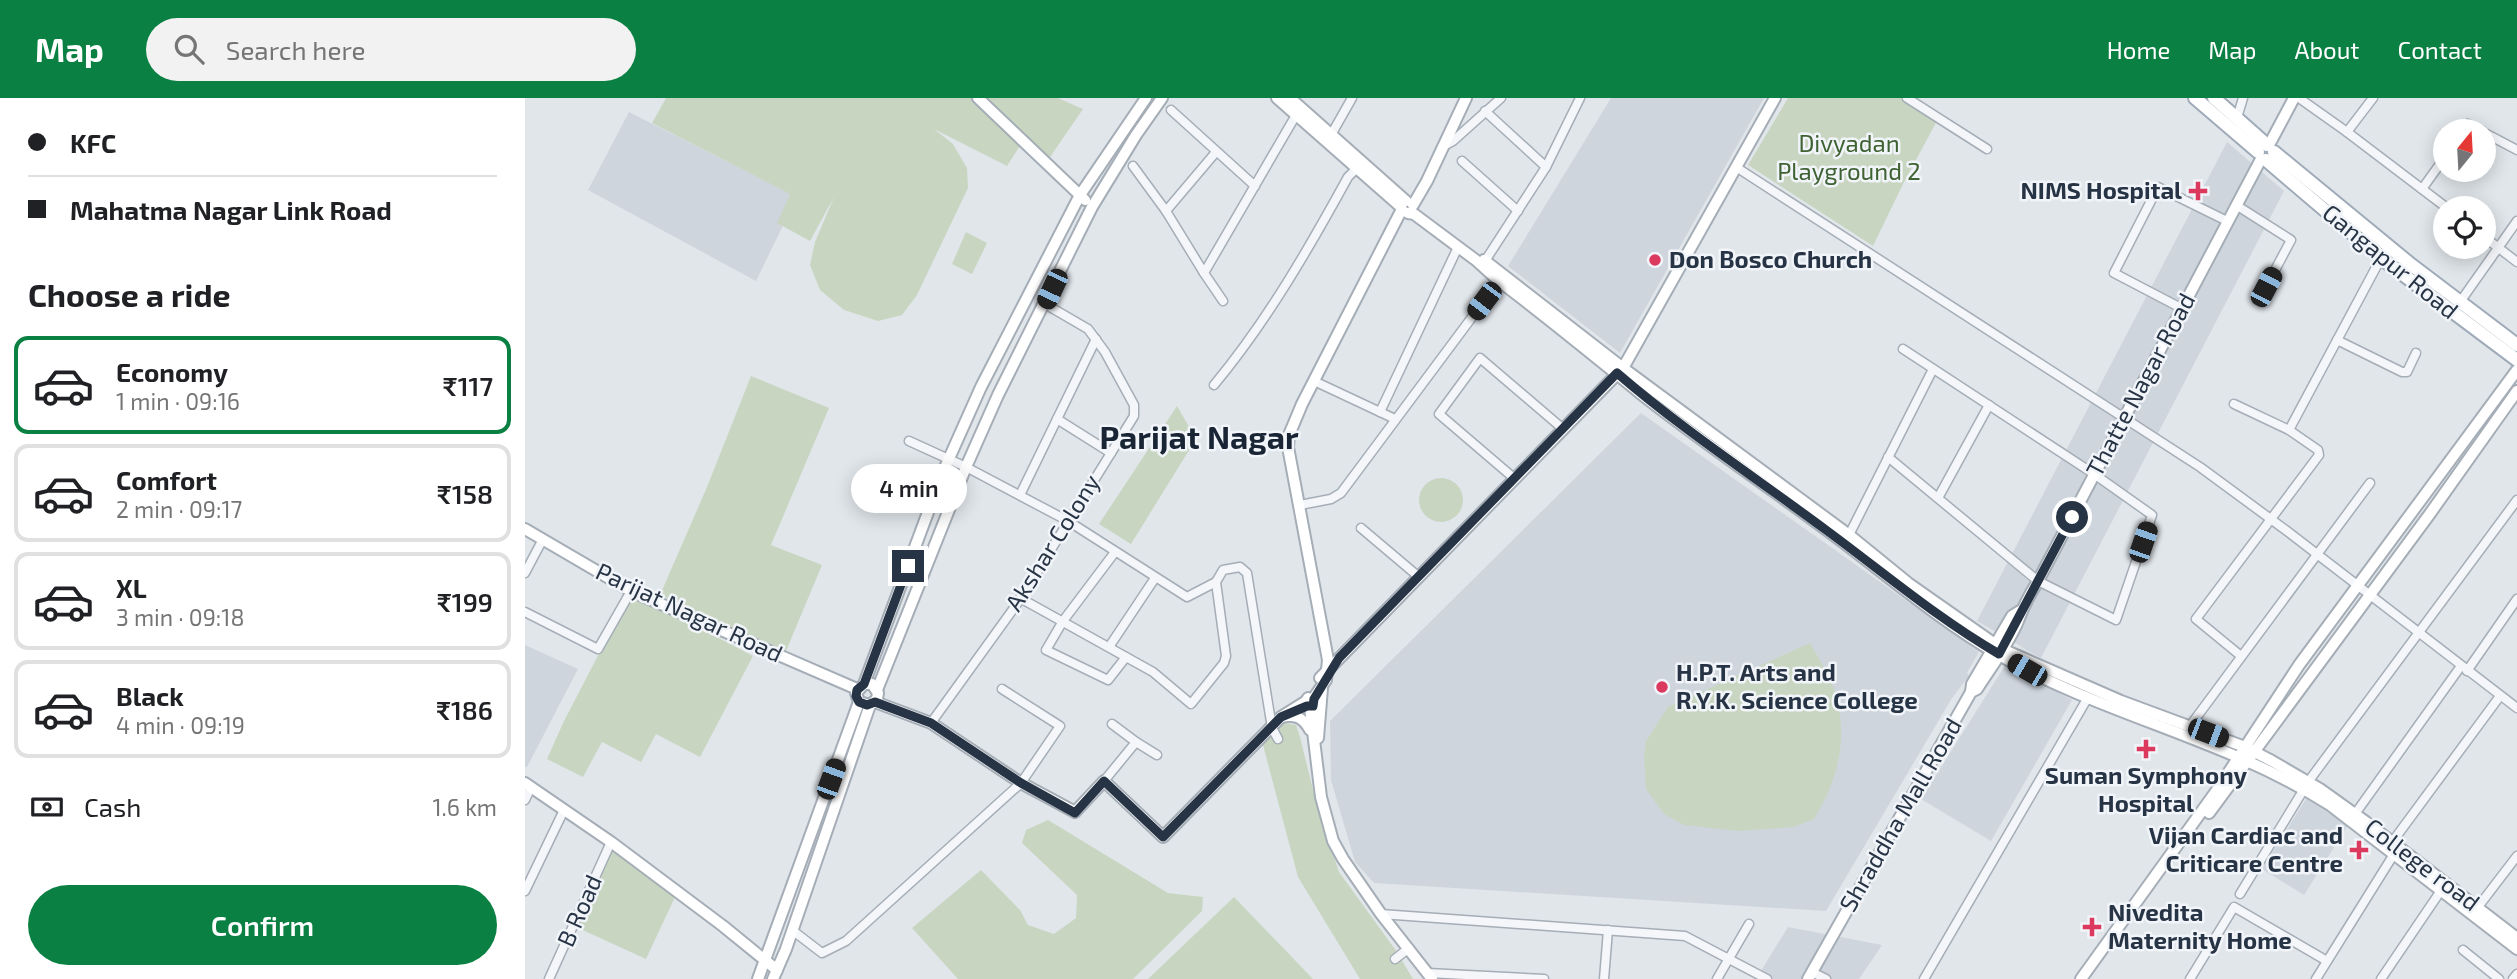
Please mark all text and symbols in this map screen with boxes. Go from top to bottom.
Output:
search box [146,18,636,81]
text: Map [35,29,104,69]
icon: search [170,30,208,68]
text: Search here [226,34,365,65]
text: Home [2107,35,2170,64]
text: Map [2208,35,2256,64]
text: About [2294,35,2360,64]
text: Contact [2398,35,2482,64]
north arrow [2433,119,2495,182]
map controls [2433,119,2496,259]
text: KFC [70,127,116,158]
park label: Divyadan Playground 2 [1777,128,1921,185]
place label: NIMS Hospital [2021,175,2182,204]
marker: NIMS Hospital [2188,181,2208,201]
text: Mahatma Nagar Link Road [70,194,392,225]
button: locate [2433,196,2496,259]
street label: Gangapur Road [2317,197,2465,324]
place label: Don Bosco Church [1669,244,1872,273]
marker: Don Bosco Church [1647,252,1663,268]
car [2247,264,2286,310]
car [1034,266,1071,312]
text: Choose a ride [28,275,231,313]
car [1463,278,1506,324]
street label: Thatte Nagar Road [2079,287,2200,481]
icon: car [32,354,95,417]
text: Economy [116,356,228,387]
text: ₹117 [443,370,493,401]
text: 1 min · 09:16 [116,387,240,415]
district label: Parijat Nagar [1099,417,1299,455]
icon: car [32,462,95,525]
text: Comfort [116,464,217,495]
callout: 4 min [850,464,966,514]
street label: Akshar Colony [998,468,1105,616]
text: 4 min [879,474,939,502]
text: ₹158 [437,478,493,509]
text: 2 min · 09:17 [116,495,242,523]
route start [2056,501,2088,533]
car [2127,519,2160,565]
route end [892,550,924,582]
street label: Parijat Nagar Road [592,556,788,668]
icon: car [32,570,95,633]
text: XL [116,572,147,603]
text: ₹199 [437,586,493,617]
text: 3 min · 09:18 [116,603,244,631]
car [2004,650,2051,690]
place label: H.P.T. Arts and R.Y.K. Science College [1676,657,1918,714]
icon: car [32,678,95,741]
marker: H.P.T. Arts and R.Y.K. Science College [1654,679,1670,695]
text: Black [116,680,184,711]
text: ₹186 [436,694,493,725]
text: 4 min · 09:19 [116,711,245,739]
street label: Shraddha Mall Road [1832,712,1967,916]
car [2185,716,2232,750]
marker: Suman Symphony Hospital [2136,739,2156,759]
car [814,756,849,802]
place label: Suman Symphony Hospital [2045,760,2248,817]
icon: cash [28,788,66,826]
text: Cash [84,791,141,822]
text: 1.6 km [432,793,497,821]
street label: College road [2360,811,2486,916]
place label: Vijan Cardiac and Criticare Centre [2149,820,2343,877]
marker: Vijan Cardiac and Criticare Centre [2349,840,2369,860]
street label: B Road [550,870,607,951]
button: Confirm [28,885,497,965]
place label: Nivedita Maternity Home [2108,897,2292,954]
marker: Nivedita Maternity Home [2082,917,2102,937]

